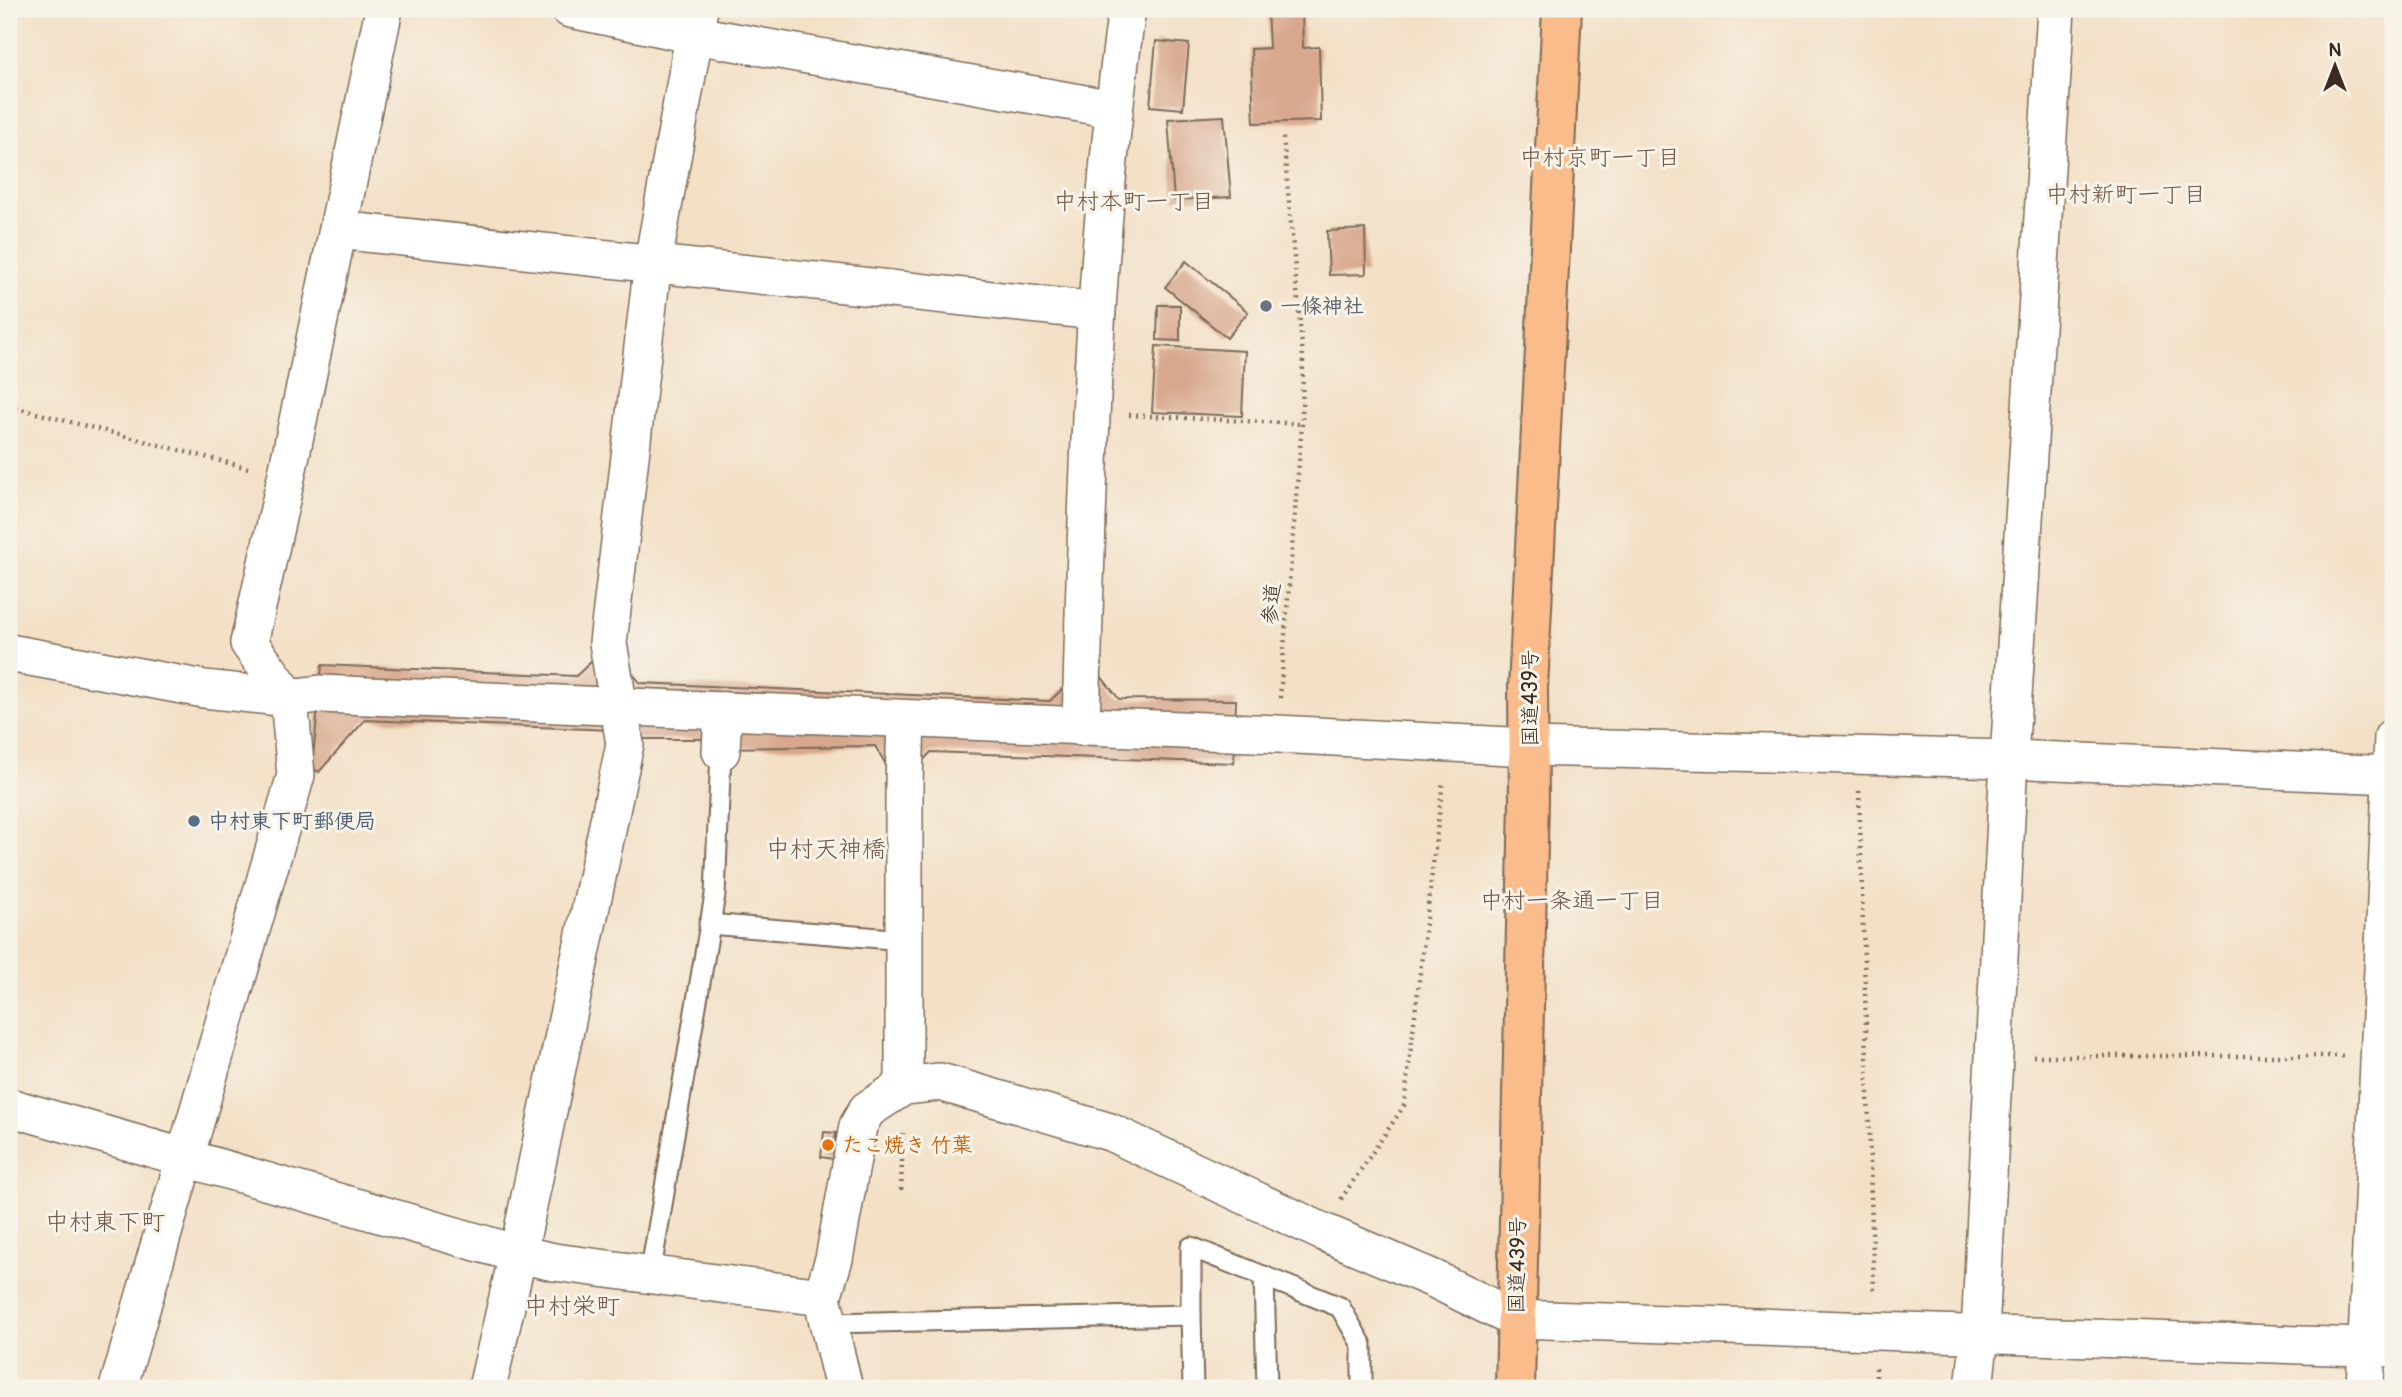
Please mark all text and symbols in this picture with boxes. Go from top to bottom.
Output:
north arrow [2300,32,2370,102]
text: N [2329,38,2342,62]
district label: 中村京町一丁目 [1520,143,1681,172]
district label: 中村新町一丁目 [2046,180,2207,209]
district label: 中村本町一丁目 [1054,187,1215,216]
place label: 一條神社 [1280,293,1364,320]
marker: 一條神社 [1258,298,1274,314]
street label: 参道 [1256,582,1287,626]
street label: 国道439号 [1517,649,1544,747]
place label: 中村東下町郵便局 [208,808,376,835]
marker: 中村東下町郵便局 [186,813,202,829]
district label: 中村天神橋 [766,835,886,864]
district label: 中村一条通一丁目 [1480,886,1664,915]
place label: たこ焼き 竹葉 [842,1132,973,1159]
marker: たこ焼き 竹葉 [820,1137,836,1153]
district label: 中村東下町 [45,1208,165,1237]
street label: 国道439号 [1503,1216,1532,1314]
district label: 中村栄町 [524,1292,620,1321]

